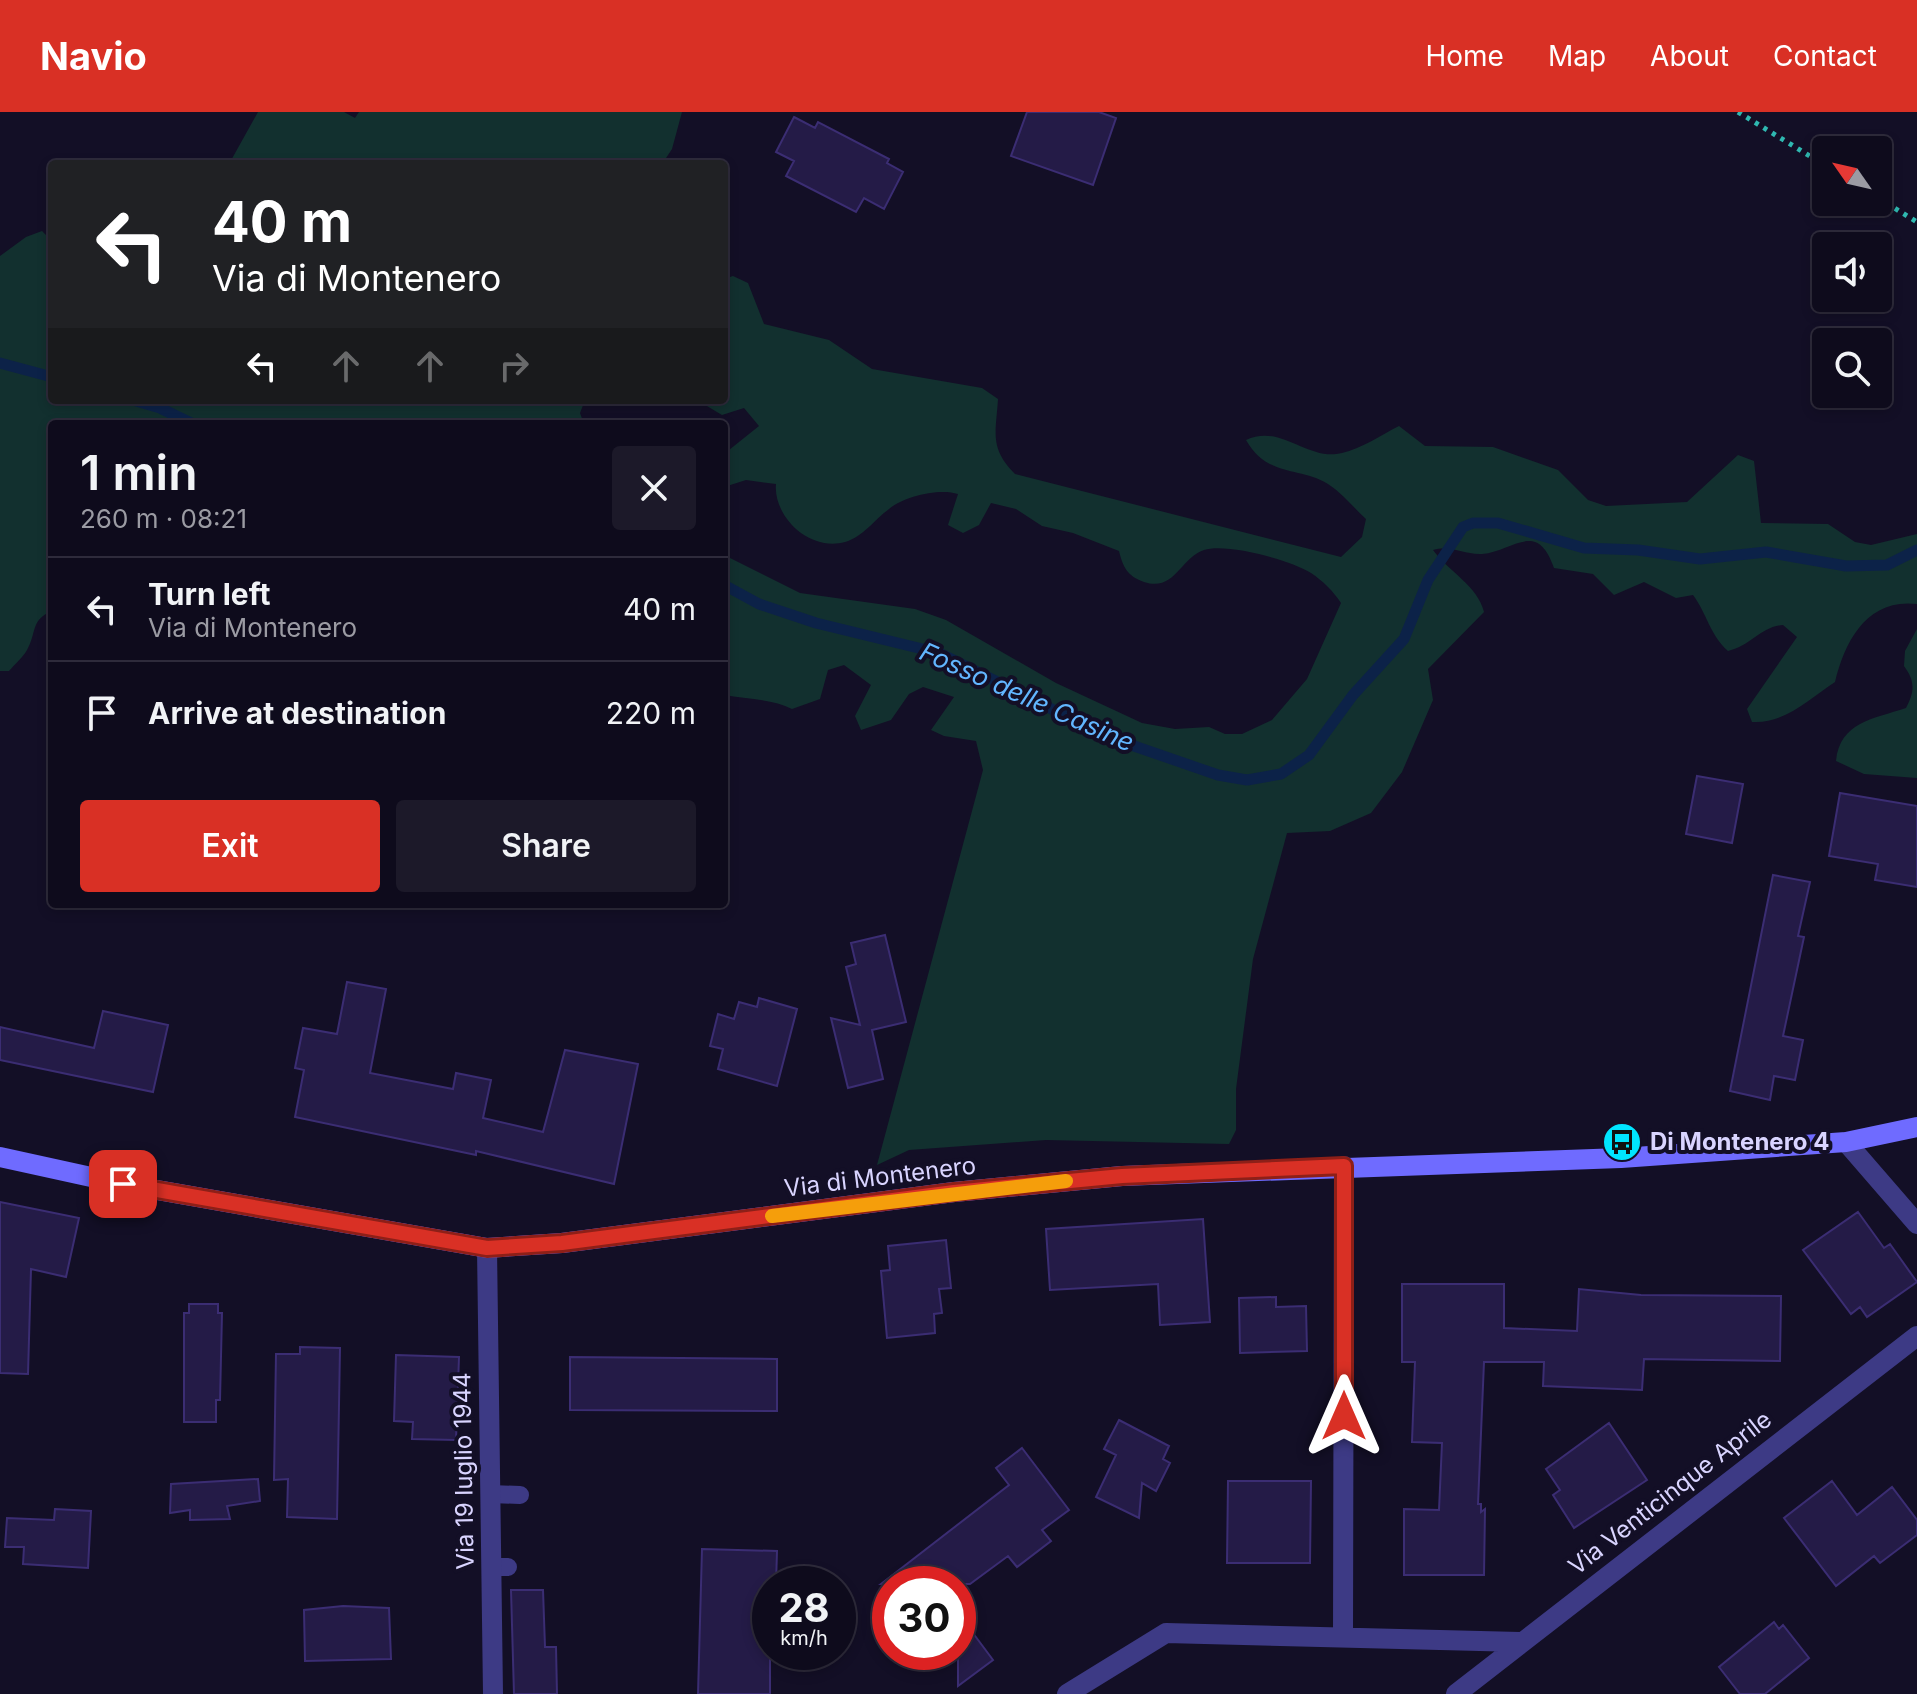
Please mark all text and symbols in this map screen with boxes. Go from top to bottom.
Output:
text: Navio [40,33,147,79]
text: Home [1425,39,1504,73]
text: Map [1548,39,1606,73]
text: About [1650,39,1729,73]
text: Contact [1773,39,1877,73]
north arrow [1812,136,1892,216]
map controls [1812,136,1892,408]
text: 40 m [212,188,352,256]
icon: left [80,192,184,296]
button: sound [1812,232,1892,312]
text: Via di Montenero [212,256,501,300]
button: search [1812,328,1892,408]
icon: left [240,344,284,388]
icon: ahead [324,344,368,388]
icon: ahead [408,344,452,388]
icon: right [492,344,536,388]
text: 1 min [80,443,198,502]
button: close [612,446,696,530]
text: 260 m · 08:21 [80,503,247,534]
text: Turn left [148,576,270,612]
icon: left [80,587,124,631]
text: 40 m [623,591,696,627]
text: Via di Montenero [148,612,357,643]
water label: Fosso delle Casine [915,635,1139,758]
icon: arrive [80,691,124,735]
text: Arrive at destination [148,695,446,731]
text: 220 m [606,695,696,731]
button: Exit [80,800,380,892]
button: Share [396,800,696,892]
bus stop icon: Di Montenero 4 [1601,1121,1643,1163]
place label: Di Montenero 4 [1650,1127,1829,1156]
pin [89,1150,157,1218]
street label: Via di Montenero [782,1150,977,1203]
icon: arrive [101,1162,145,1206]
street label: Via 19 luglio 1944 [447,1372,480,1570]
position arrow [1302,1374,1386,1458]
street label: Via Venticinque Aprile [1563,1404,1777,1581]
speed limit sign: 30 [872,1566,976,1670]
text: 28 [778,1583,830,1632]
text: km/h [780,1626,828,1650]

